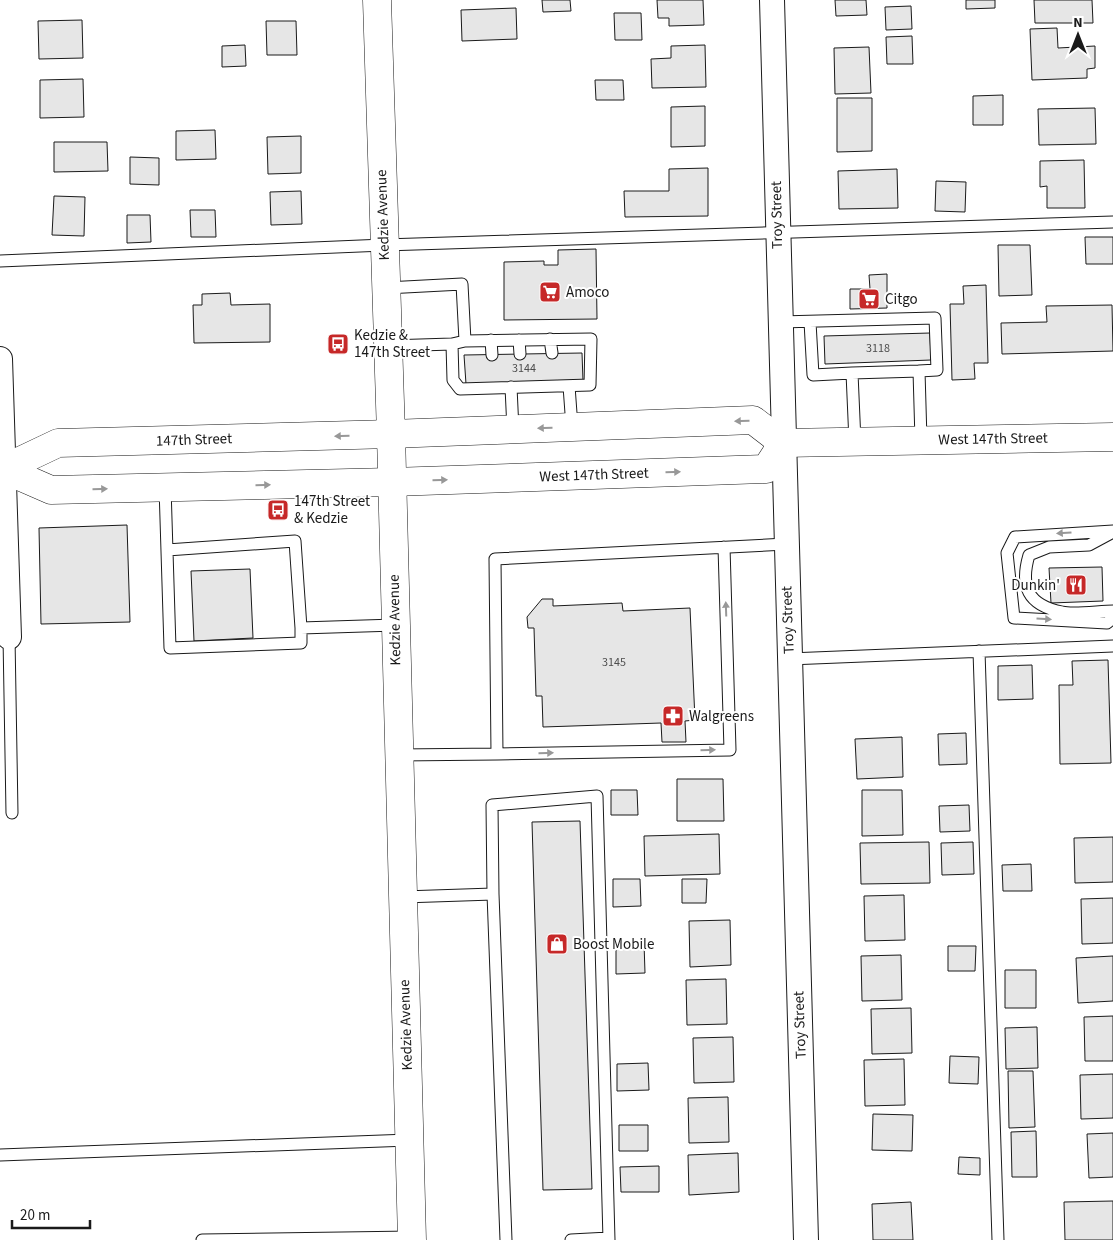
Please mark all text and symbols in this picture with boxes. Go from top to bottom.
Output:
north arrow [1053,10,1103,60]
text: N [1073,13,1083,33]
street label: Kedzie Avenue [371,169,395,261]
street label: Troy Street [766,181,788,249]
supermarket icon: Amoco [538,280,562,304]
place label: Amoco [566,282,609,303]
supermarket icon: Citgo [857,287,881,311]
place label: Citgo [885,289,918,310]
place label: Kedzie & 147th Street [354,325,430,363]
bus stop icon: Kedzie & 147th Street [326,332,350,356]
house number: 3118 [866,340,890,357]
house number: 3144 [512,360,536,377]
one-way arrow [734,417,750,425]
one-way arrow [536,425,552,433]
street label: 147th Street [156,428,232,452]
street label: West 147th Street [938,428,1048,450]
one-way arrow [334,432,350,440]
street label: West 147th Street [539,463,649,487]
one-way arrow [665,468,681,476]
one-way arrow [433,476,449,484]
one-way arrow [255,481,271,489]
one-way arrow [92,485,108,493]
place label: 147th Street & Kedzie [294,491,370,529]
bus stop icon: 147th Street & Kedzie [266,498,290,522]
one-way arrow [1056,530,1072,538]
restaurant icon: Dunkin' [1064,573,1088,597]
street label: Kedzie Avenue [384,574,406,666]
place label: Dunkin' [1011,575,1060,596]
street label: Troy Street [776,586,800,654]
one-way arrow [722,601,730,617]
one-way arrow [1036,616,1052,624]
house number: 3145 [602,654,626,671]
pharmacy icon: Walgreens [661,704,685,728]
place label: Walgreens [689,706,754,727]
one-way arrow [701,746,717,754]
one-way arrow [538,749,554,757]
shop icon: Boost Mobile [545,932,569,956]
place label: Boost Mobile [573,934,654,955]
street label: Kedzie Avenue [394,979,418,1071]
street label: Troy Street [788,991,812,1059]
scale bar [12,1198,90,1230]
text: 20 m [20,1205,50,1226]

